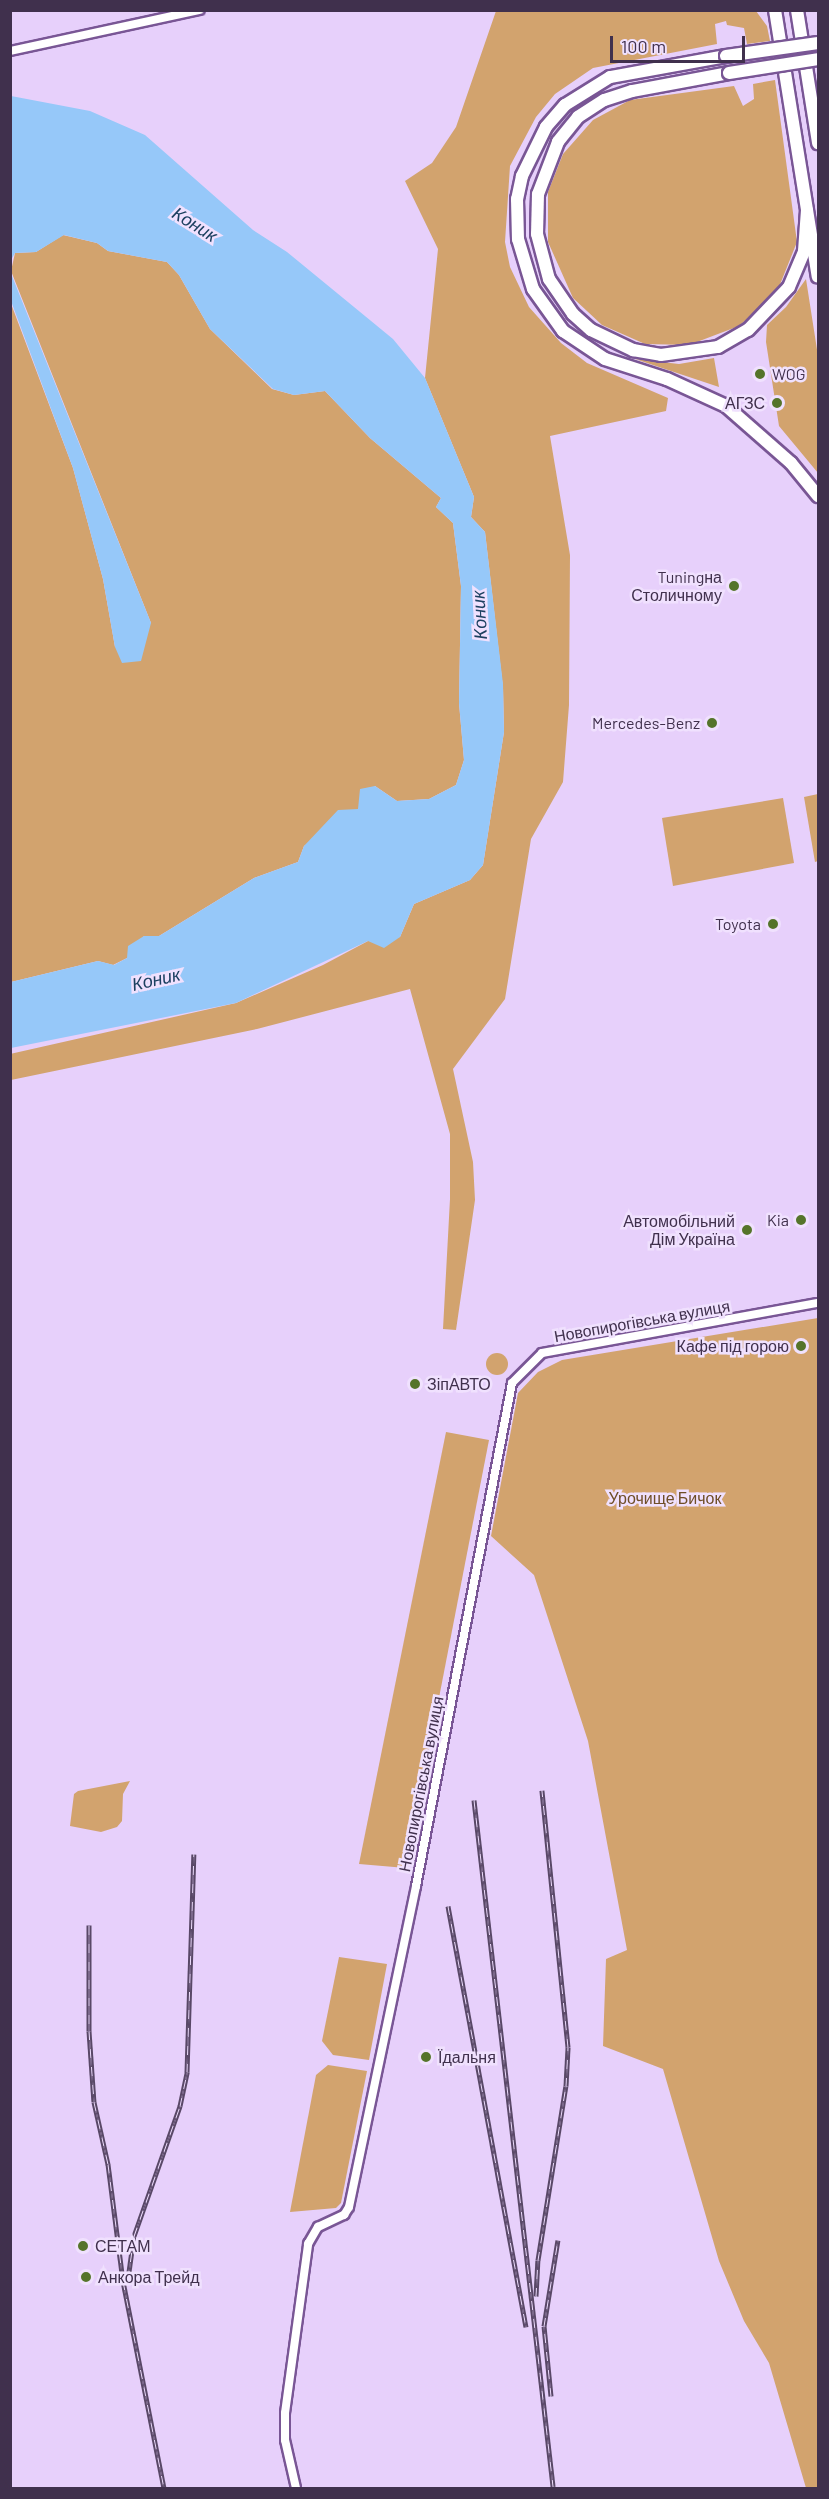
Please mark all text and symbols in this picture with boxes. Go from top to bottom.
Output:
scale bar [613,24,748,62]
text: 100 m [621,35,666,57]
water label: Коник [168,202,222,246]
place label: WOG [772,364,805,384]
marker: WOG [753,367,767,381]
place label: АГЗС [725,393,765,413]
marker: АГЗС [770,396,784,410]
place label: Tuningна Столичному [631,567,722,605]
marker: Tuningна Столичному [727,579,741,593]
water label: Коник [467,590,491,640]
place label: Mercedes-Benz [592,713,700,733]
marker: Mercedes-Benz [705,716,719,730]
place label: Toyota [715,914,761,934]
marker: Toyota [766,917,780,931]
water label: Коник [130,963,182,995]
place label: Kia [767,1210,789,1230]
place label: Автомобільний Дім Україна [623,1211,735,1249]
marker: Kia [794,1213,808,1227]
marker: Автомобільний Дім Україна [740,1223,754,1237]
street label: Новопирогівська вулиця [552,1296,732,1346]
place label: Кафе під горою [677,1336,789,1356]
marker: Кафе під горою [794,1339,808,1353]
place label: ЗіпАВТО [427,1374,491,1394]
marker: ЗіпАВТО [408,1377,422,1391]
park label: Урочище Бичок [609,1488,721,1508]
street label: Новопирогівська вулиця [395,1695,447,1873]
place label: Їдальня [438,2047,496,2067]
marker: Їдальня [419,2050,433,2064]
place label: СЕТАМ [95,2236,150,2256]
marker: СЕТАМ [76,2239,90,2253]
place label: Анкора Трейд [98,2267,200,2287]
marker: Анкора Трейд [79,2270,93,2284]

